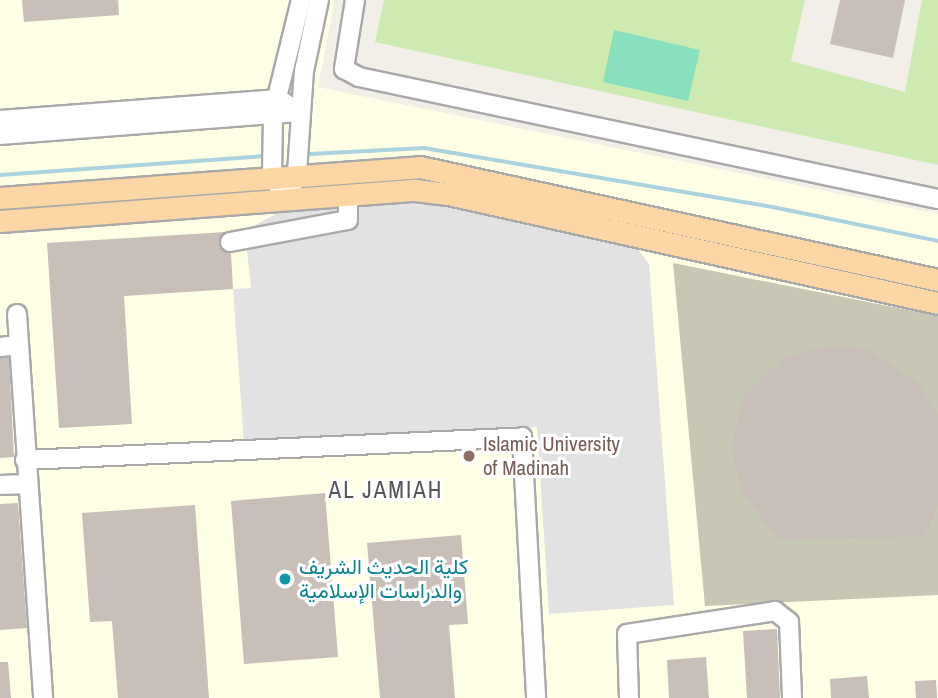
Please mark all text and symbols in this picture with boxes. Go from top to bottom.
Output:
place label: Islamic University of Madinah [483,431,620,481]
marker: Islamic University of Madinah [461,448,477,464]
district label: AL JAMIAH [329,476,443,504]
place label: كلية الحديث الشريف والدراسات الإسلامية [299,554,468,604]
marker: كلية الحديث الشريف والدراسات الإسلامية [277,571,293,587]

